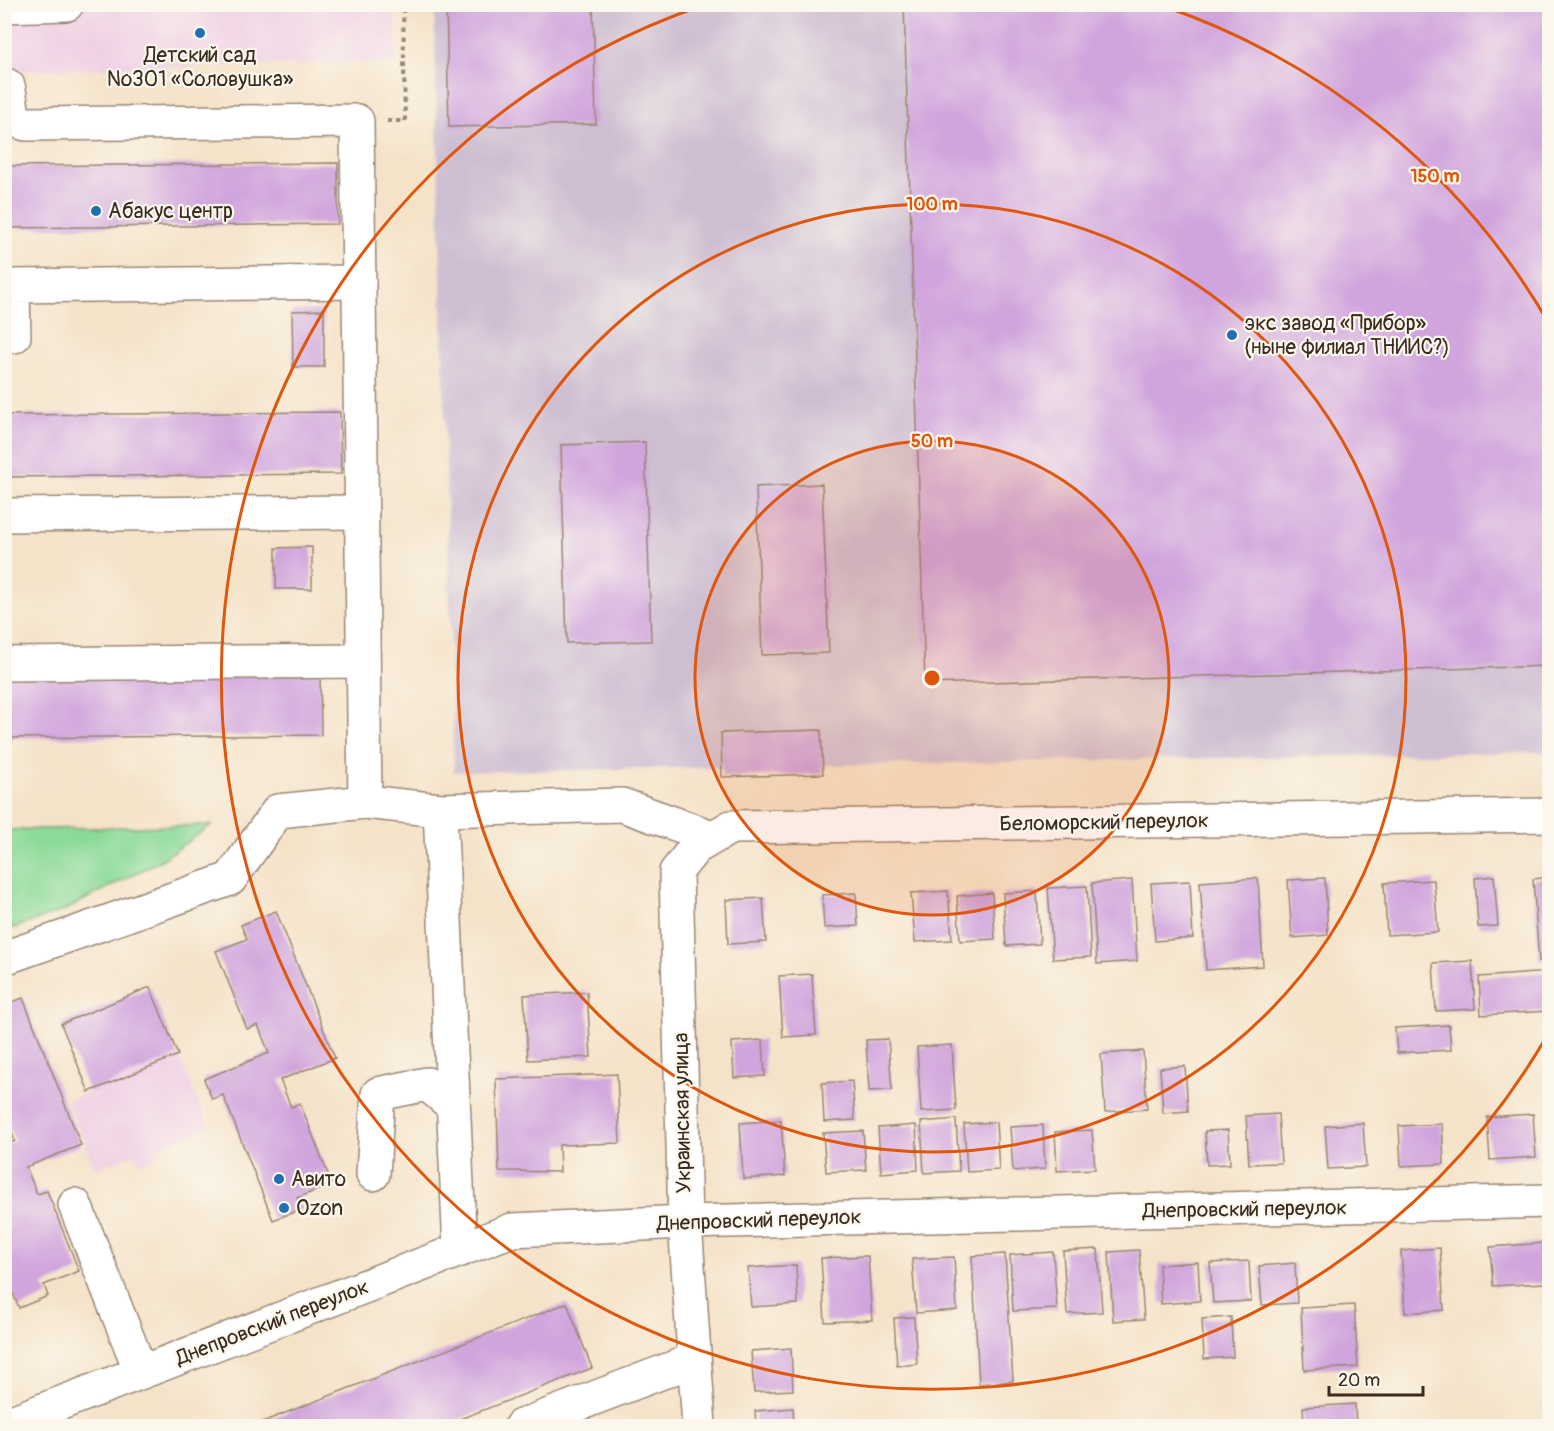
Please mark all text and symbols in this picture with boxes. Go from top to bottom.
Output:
marker: Детский сад №301 «Соловушка» [193,26,207,40]
place label: Детский сад №301 «Соловушка» [107,42,294,93]
text: 150 m [1411,165,1460,188]
text: 100 m [906,193,958,216]
place label: Абакус центр [108,198,233,225]
marker: Абакус центр [89,204,103,218]
place label: экс завод «Прибор» (ныне филиал ТНИИС?) [1244,310,1450,361]
marker: экс завод «Прибор» (ныне филиал ТНИИС?) [1225,328,1239,342]
text: 50 m [911,430,953,453]
centre of rings [922,668,942,688]
street label: Беломорский переулок [999,807,1209,838]
street label: Украинская улица [668,1032,697,1194]
place label: Авито [291,1166,346,1193]
marker: Авито [272,1172,286,1186]
street label: Днепровский переулок [1142,1194,1348,1225]
place label: Ozon [296,1195,343,1222]
marker: Ozon [277,1201,291,1215]
street label: Днепровский переулок [655,1203,862,1238]
street label: Днепровский переулок [171,1273,373,1372]
scale bar [1329,1359,1424,1397]
text: 20 m [1338,1369,1380,1392]

